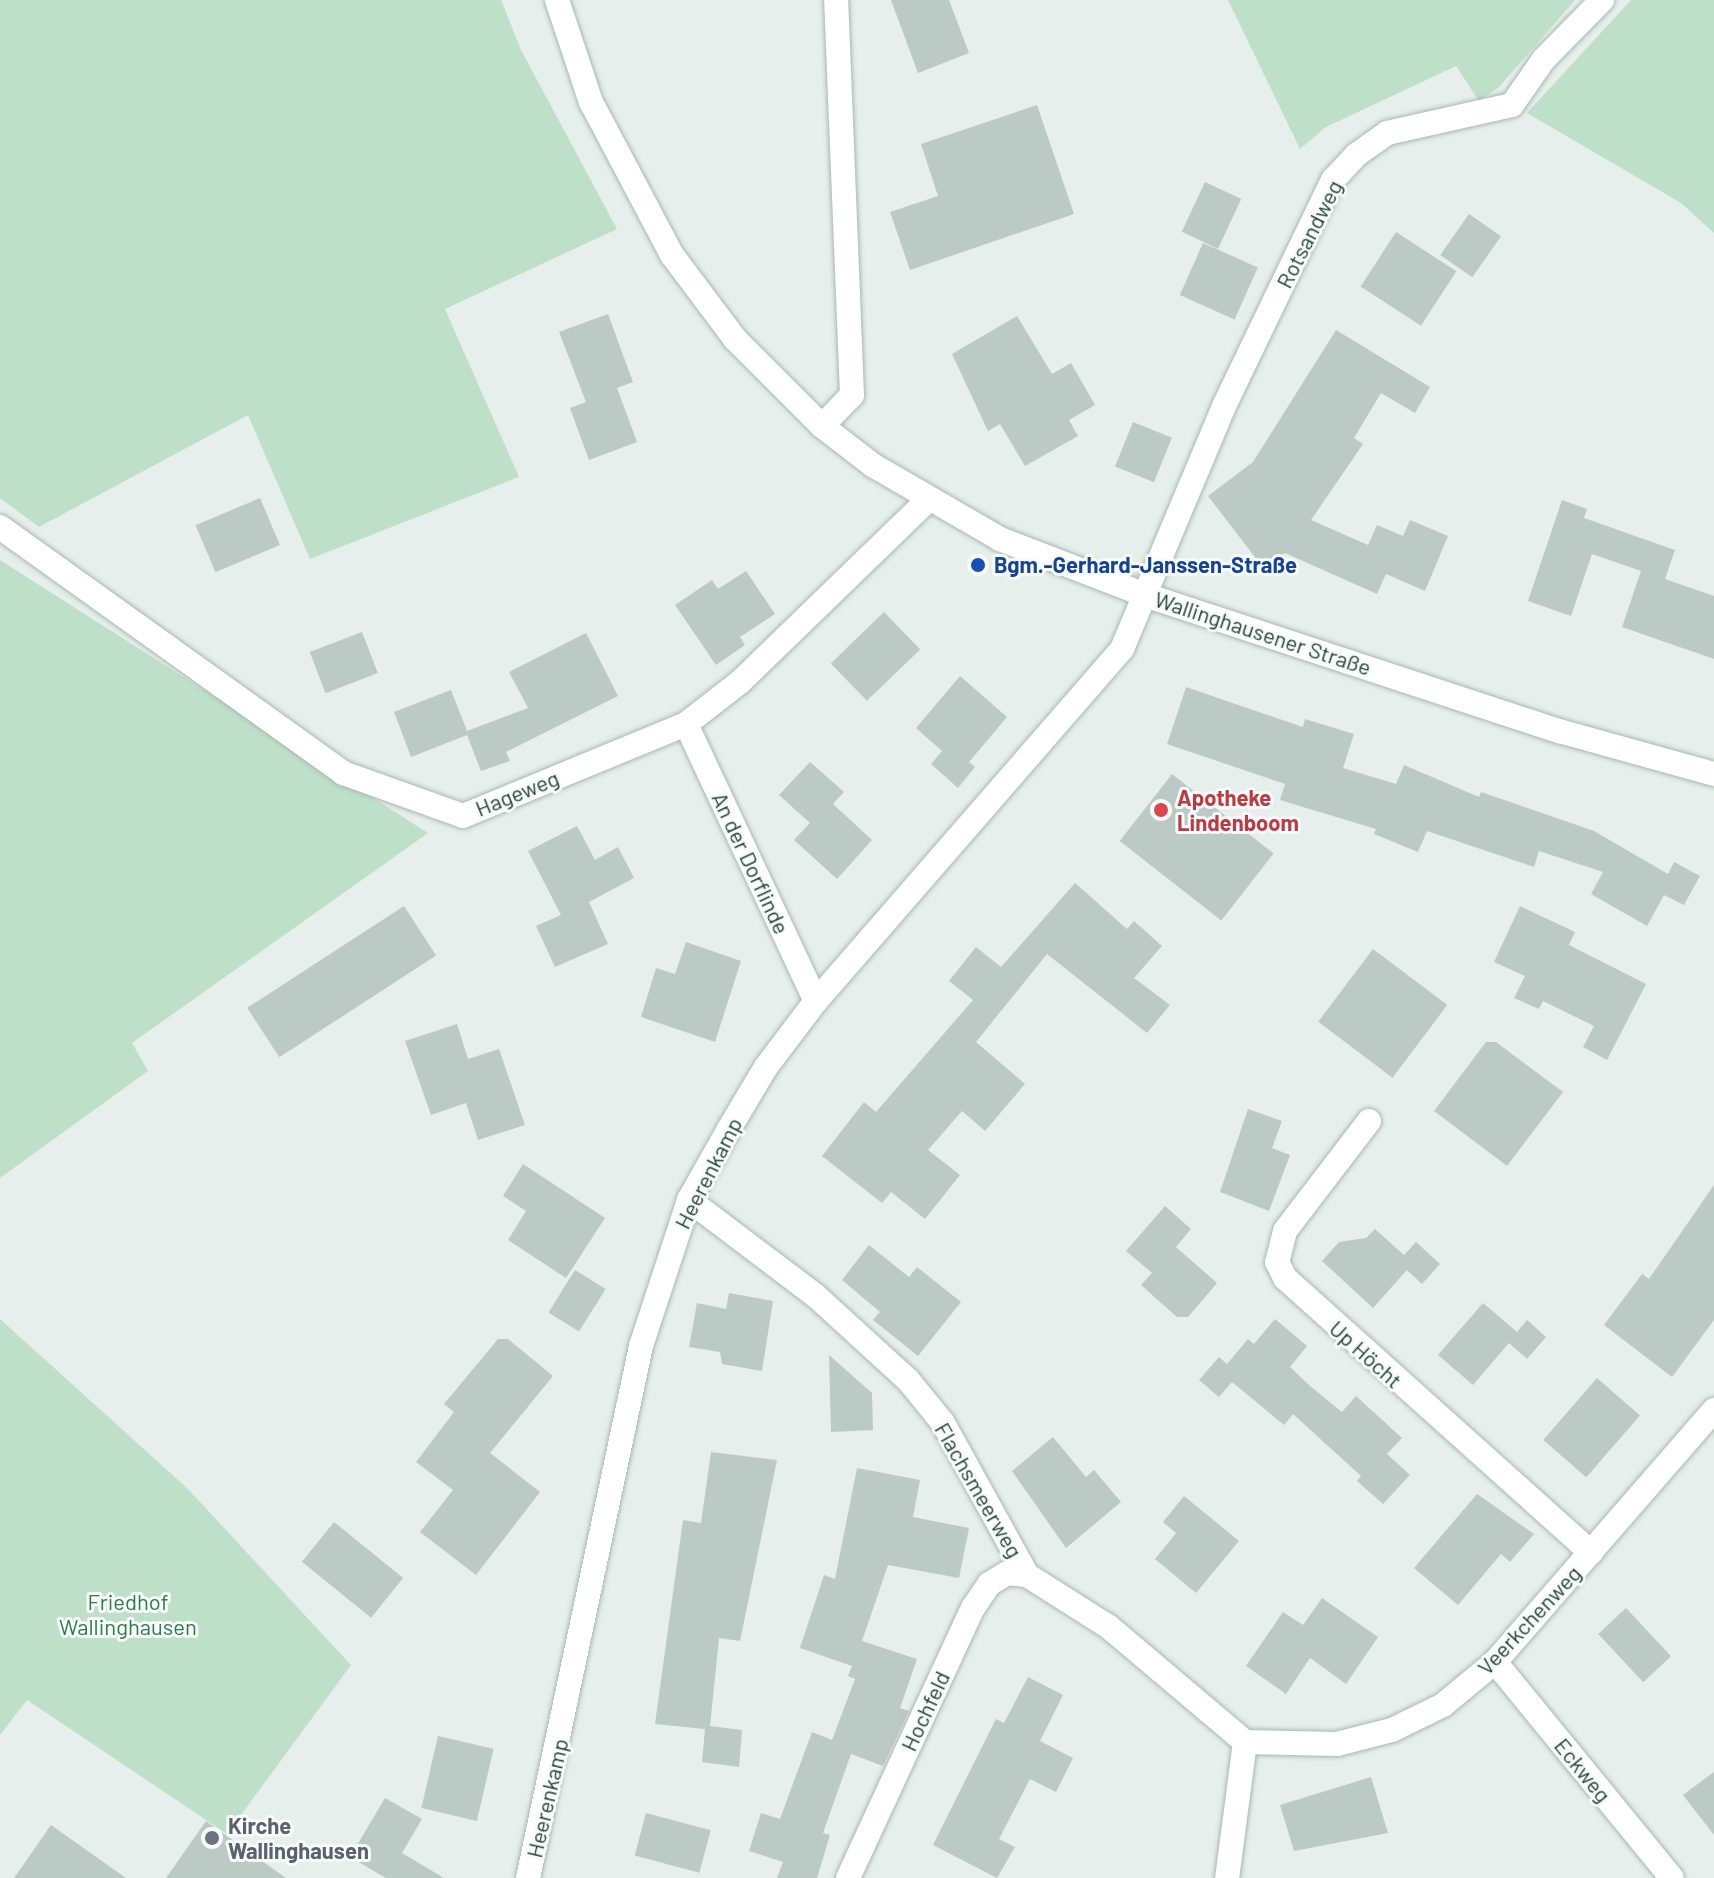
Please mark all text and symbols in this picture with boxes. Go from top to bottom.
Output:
street label: Rotsandweg [1271,176,1347,292]
place label: Bgm.-Gerhard-Janssen-Straße [994,552,1297,578]
marker: Bgm.-Gerhard-Janssen-Straße [969,556,987,574]
street label: Wallinghausener Straße [1151,586,1375,680]
street label: Hageweg [471,764,563,822]
place label: Apotheke Lindenboom [1177,784,1299,836]
street label: An der Dorflinde [707,788,795,938]
marker: Apotheke Lindenboom [1152,801,1170,819]
street label: Heerenkamp [669,1113,747,1233]
street label: Up Höcht [1324,1315,1408,1393]
street label: Flachsmeerweg [930,1418,1028,1562]
street label: Veerkchenweg [1472,1560,1586,1680]
park label: Friedhof Wallinghausen [59,1588,197,1640]
street label: Hochfeld [895,1667,955,1755]
street label: Eckweg [1549,1733,1617,1807]
street label: Heerenkamp [520,1736,574,1860]
place label: Kirche Wallinghausen [228,1812,369,1864]
marker: Kirche Wallinghausen [203,1829,221,1847]

